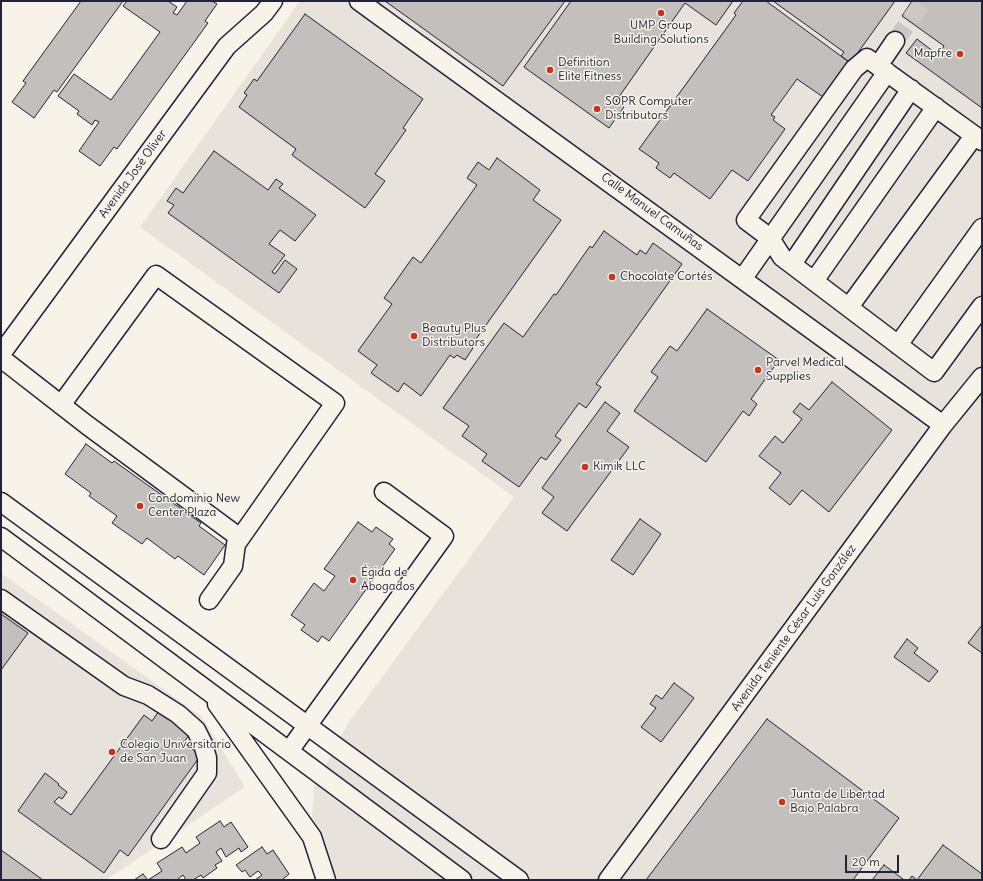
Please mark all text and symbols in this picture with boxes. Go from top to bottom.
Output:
marker: UMP Group Building Solutions [656,8,666,18]
place label: UMP Group Building Solutions [613,19,709,47]
place label: Mapfre [914,47,952,61]
marker: Mapfre [955,49,965,59]
place label: Definition Elite Fitness [558,56,622,84]
marker: Definition Elite Fitness [545,65,555,75]
place label: SOPR Computer Distributors [605,95,693,123]
marker: SOPR Computer Distributors [592,104,602,114]
street label: Avenida José Oliver [96,127,170,221]
street label: Calle Manuel Camuñas [598,170,706,254]
place label: Chocolate Cortés [620,270,712,284]
marker: Chocolate Cortés [607,272,617,282]
place label: Beauty Plus Distributors [422,322,486,350]
marker: Beauty Plus Distributors [409,331,419,341]
place label: Parvel Medical Supplies [766,356,844,384]
marker: Parvel Medical Supplies [753,365,763,375]
place label: Kimik LLC [593,460,646,474]
marker: Kimik LLC [580,462,590,472]
place label: Condominio New Center Plaza [148,492,240,520]
marker: Condominio New Center Plaza [135,501,145,511]
street label: Avenida Teniente César Luis González [729,542,859,714]
place label: Égida de Abogados [361,566,415,594]
marker: Égida de Abogados [348,575,358,585]
place label: Colegio Universitario de San Juan [120,738,231,766]
marker: Colegio Universitario de San Juan [107,747,117,757]
place label: Junta de Libertad Bajo Palabra [790,788,885,816]
marker: Junta de Libertad Bajo Palabra [777,797,787,807]
scale bar [847,847,901,873]
text: 20 m [852,854,880,869]

